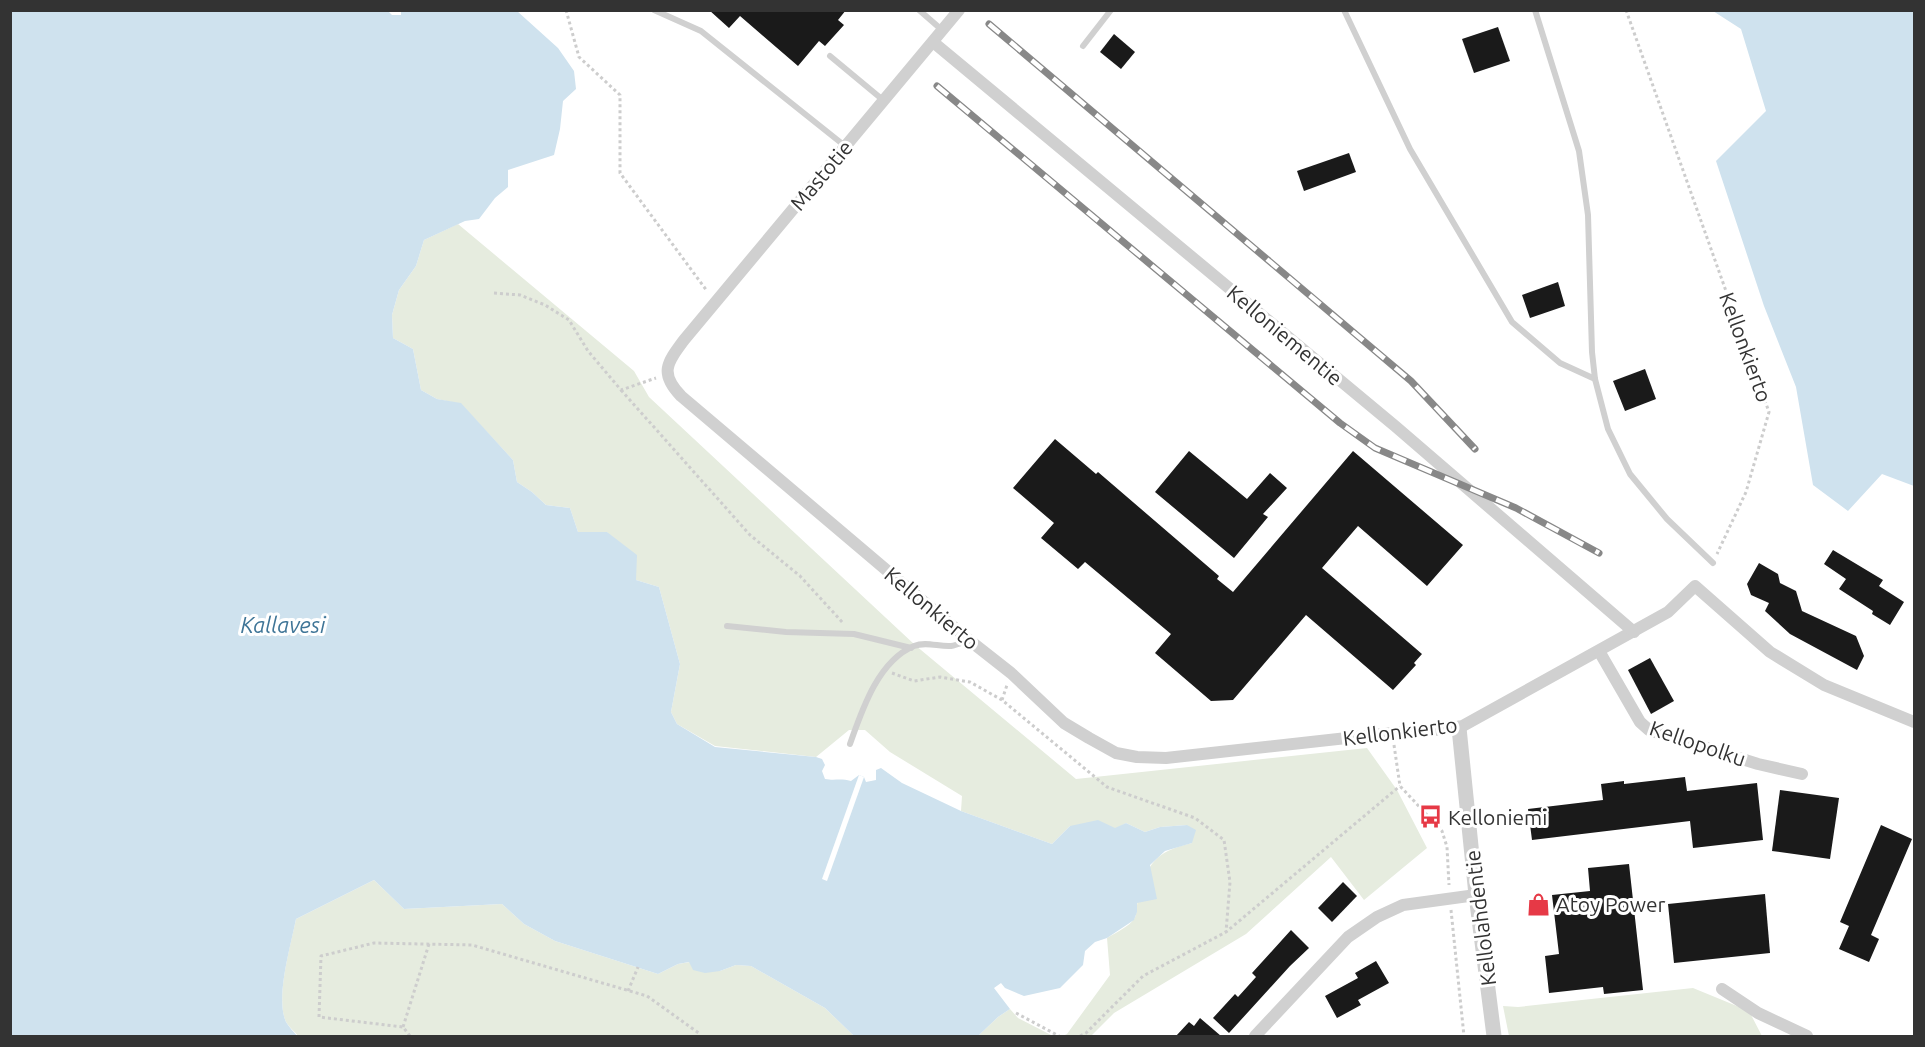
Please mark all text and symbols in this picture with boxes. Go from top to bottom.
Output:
street label: Mastotie [785,135,857,215]
street label: Kelloniementie [1223,280,1347,390]
street label: Kellonkierto [1715,289,1777,405]
street label: Kellonkierto [880,562,984,654]
water label: Kallavesi [241,612,327,637]
street label: Kellonkierto [1341,712,1459,750]
street label: Kellopolku [1647,715,1749,771]
bus stop icon: Kelloniemi [1417,804,1443,830]
place label: Kelloniemi [1448,805,1547,829]
street label: Kellolahdentie [1460,849,1500,987]
shop icon: Atoy Power [1525,891,1551,917]
place label: Atoy Power [1556,892,1665,916]

